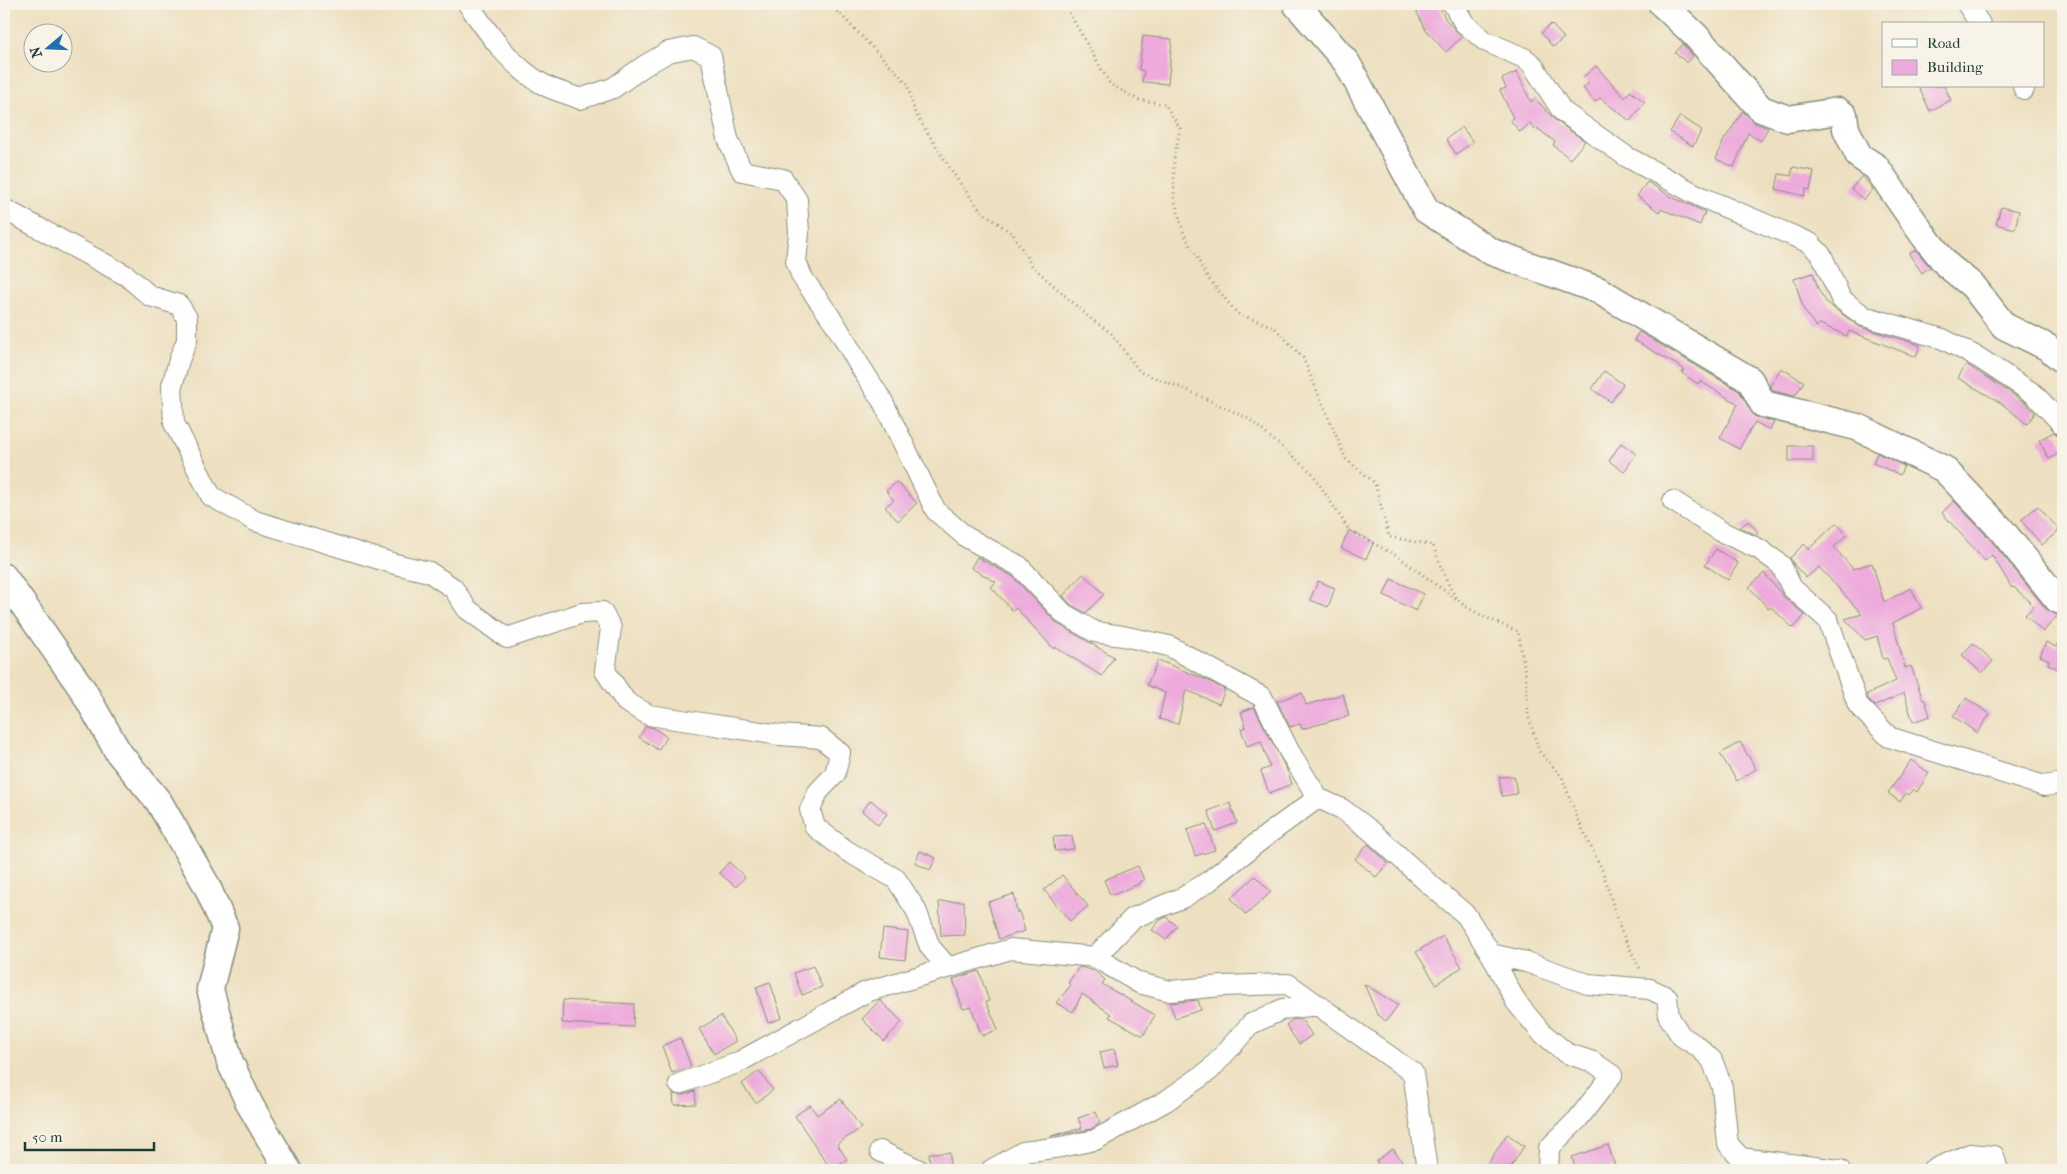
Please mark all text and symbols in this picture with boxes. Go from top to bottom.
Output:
north arrow [22,22,72,72]
legend [1882,22,2044,88]
text: Road [1927,34,1961,52]
text: N [26,44,46,60]
text: Building [1927,58,1984,76]
scale bar [25,1119,154,1151]
text: 50 m [32,1128,63,1146]

